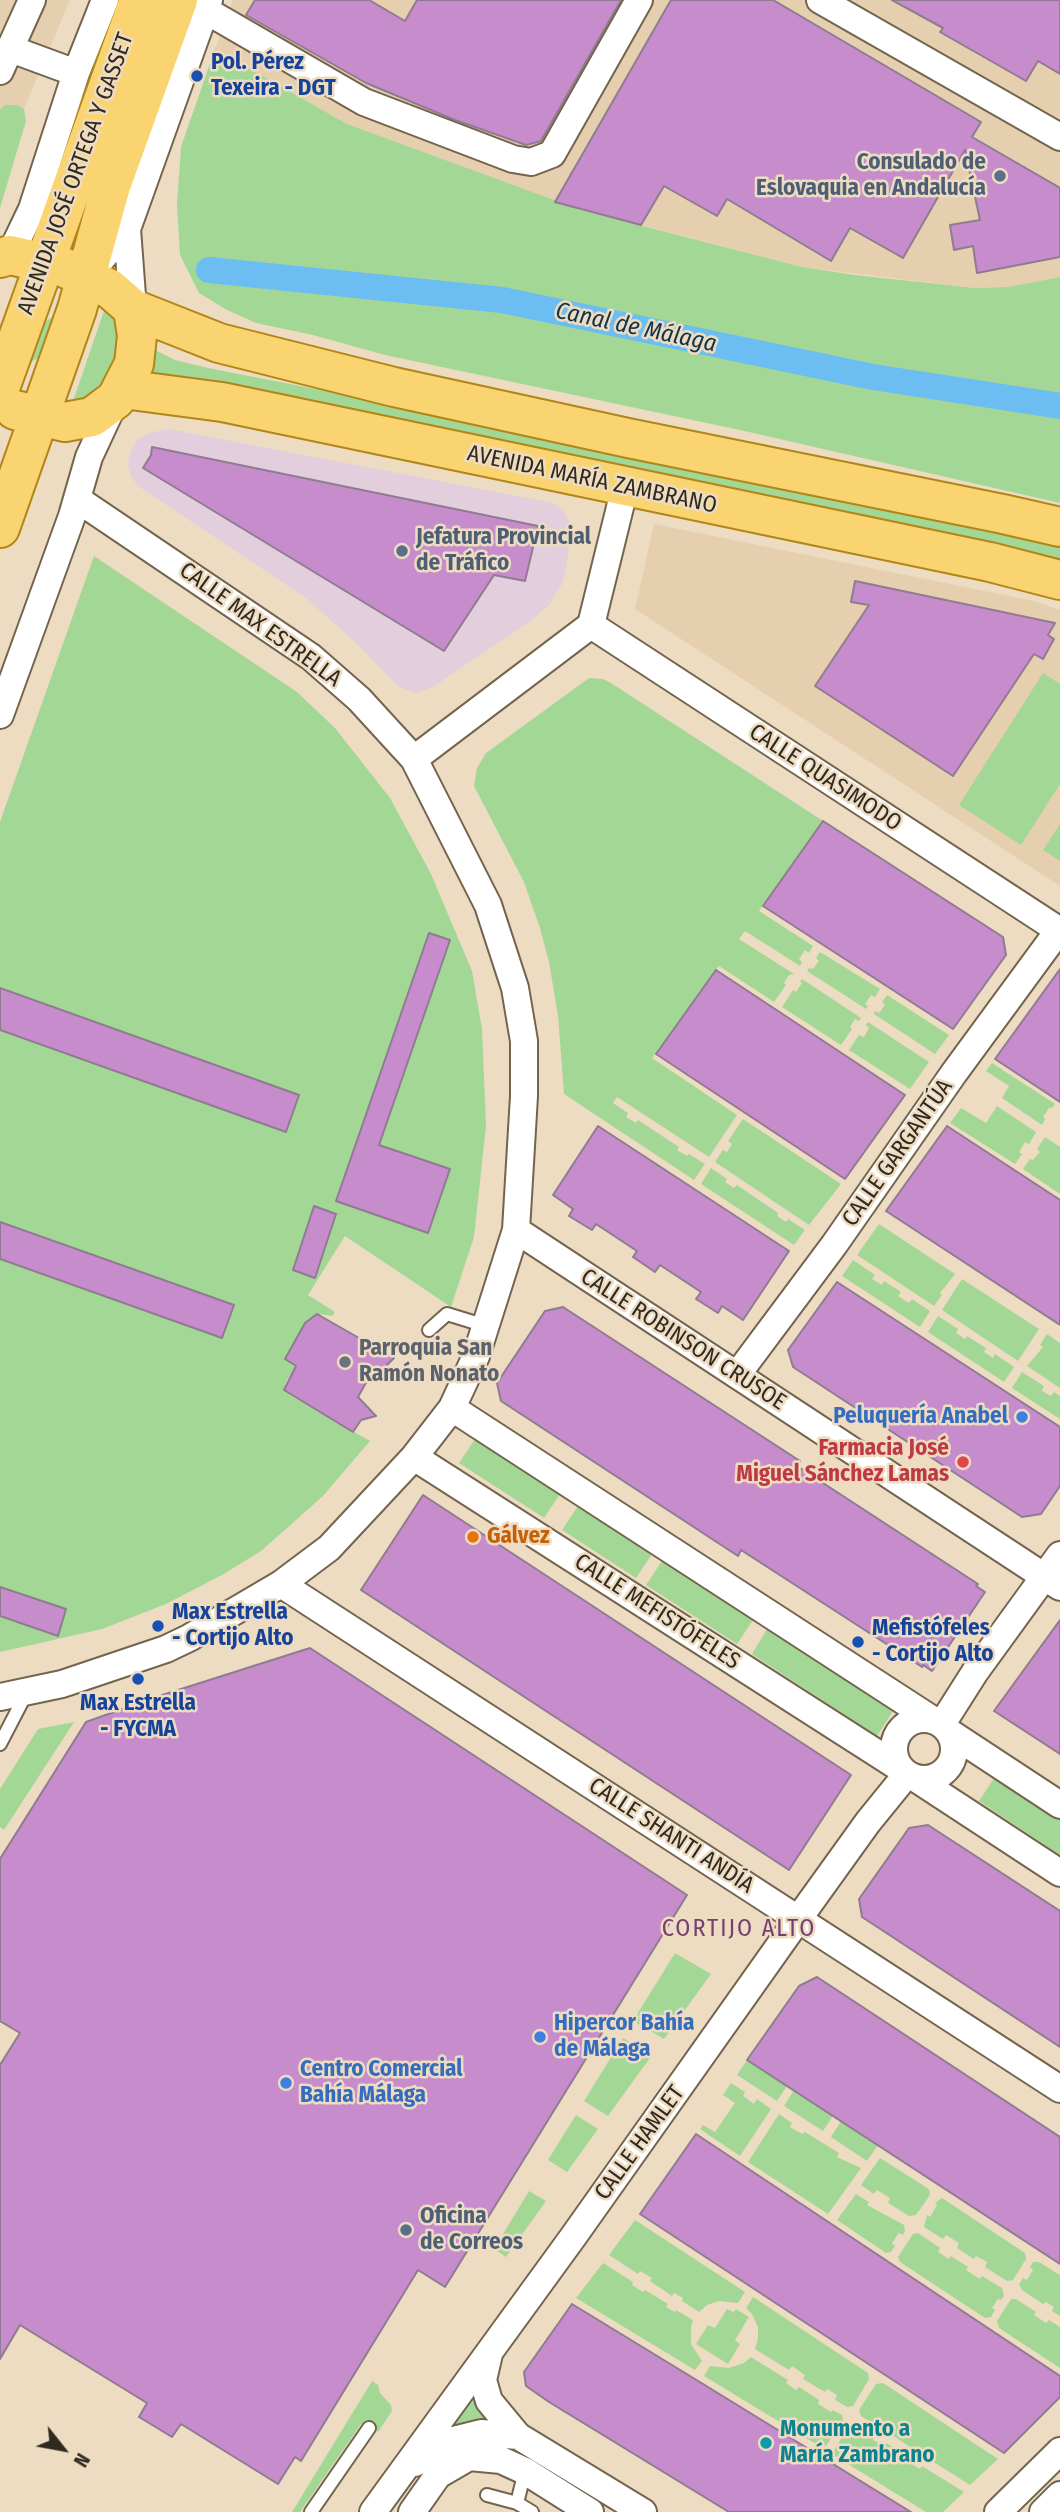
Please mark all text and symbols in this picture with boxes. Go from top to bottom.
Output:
street label: AVENIDA JOSÉ ORTEGA Y GASSET [12,29,140,319]
place label: Pol. Pérez Texeira - DGT [211,49,336,103]
marker: Pol. Pérez Texeira - DGT [189,68,205,84]
place label: Consulado de Eslovaquia en Andalucía [756,149,986,203]
marker: Consulado de Eslovaquia en Andalucía [992,168,1008,184]
water label: Canal de Málaga [553,297,719,359]
street label: AVENIDA MARÍA ZAMBRANO [465,440,719,520]
place label: Jefatura Provincial de Tráfico [416,524,591,578]
marker: Jefatura Provincial de Tráfico [394,543,410,559]
street label: CALLE MAX ESTRELLA [174,557,346,693]
street label: CALLE QUASIMODO [744,718,906,838]
street label: CALLE GARGANTÚA [837,1074,959,1232]
street label: CALLE ROBINSON CRUSOE [575,1263,791,1417]
place label: Parroquia San Ramón Nonato [359,1335,499,1389]
marker: Parroquia San Ramón Nonato [337,1354,353,1370]
place label: Peluquería Anabel [833,1403,1008,1431]
marker: Peluquería Anabel [1014,1409,1030,1425]
place label: Farmacia José Miguel Sánchez Lamas [736,1435,949,1489]
marker: Farmacia José Miguel Sánchez Lamas [955,1454,971,1470]
place label: Gálvez [487,1523,550,1551]
marker: Gálvez [465,1529,481,1545]
street label: CALLE MEFISTÓFELES [569,1548,745,1676]
place label: Max Estrella - Cortijo Alto [172,1599,294,1653]
place label: Mefistófeles - Cortijo Alto [872,1615,994,1669]
marker: Max Estrella - Cortijo Alto [150,1618,166,1634]
marker: Mefistófeles - Cortijo Alto [850,1634,866,1650]
marker: Max Estrella - FYCMA [130,1671,146,1687]
place label: Max Estrella - FYCMA [80,1690,196,1744]
street label: CALLE SHANTI ANDÍA [583,1772,759,1900]
district label: CORTIJO ALTO [663,1915,815,1943]
place label: Hipercor Bahía de Málaga [554,2010,695,2064]
marker: Hipercor Bahía de Málaga [532,2029,548,2045]
place label: Centro Comercial Bahía Málaga [300,2056,463,2110]
marker: Centro Comercial Bahía Málaga [278,2075,294,2091]
street label: CALLE HAMLET [589,2081,691,2205]
place label: Oficina de Correos [420,2203,523,2257]
marker: Oficina de Correos [398,2222,414,2238]
north arrow [28,2414,98,2484]
place label: Monumento a María Zambrano [780,2416,935,2470]
marker: Monumento a María Zambrano [758,2435,774,2451]
text: N [69,2449,94,2471]

